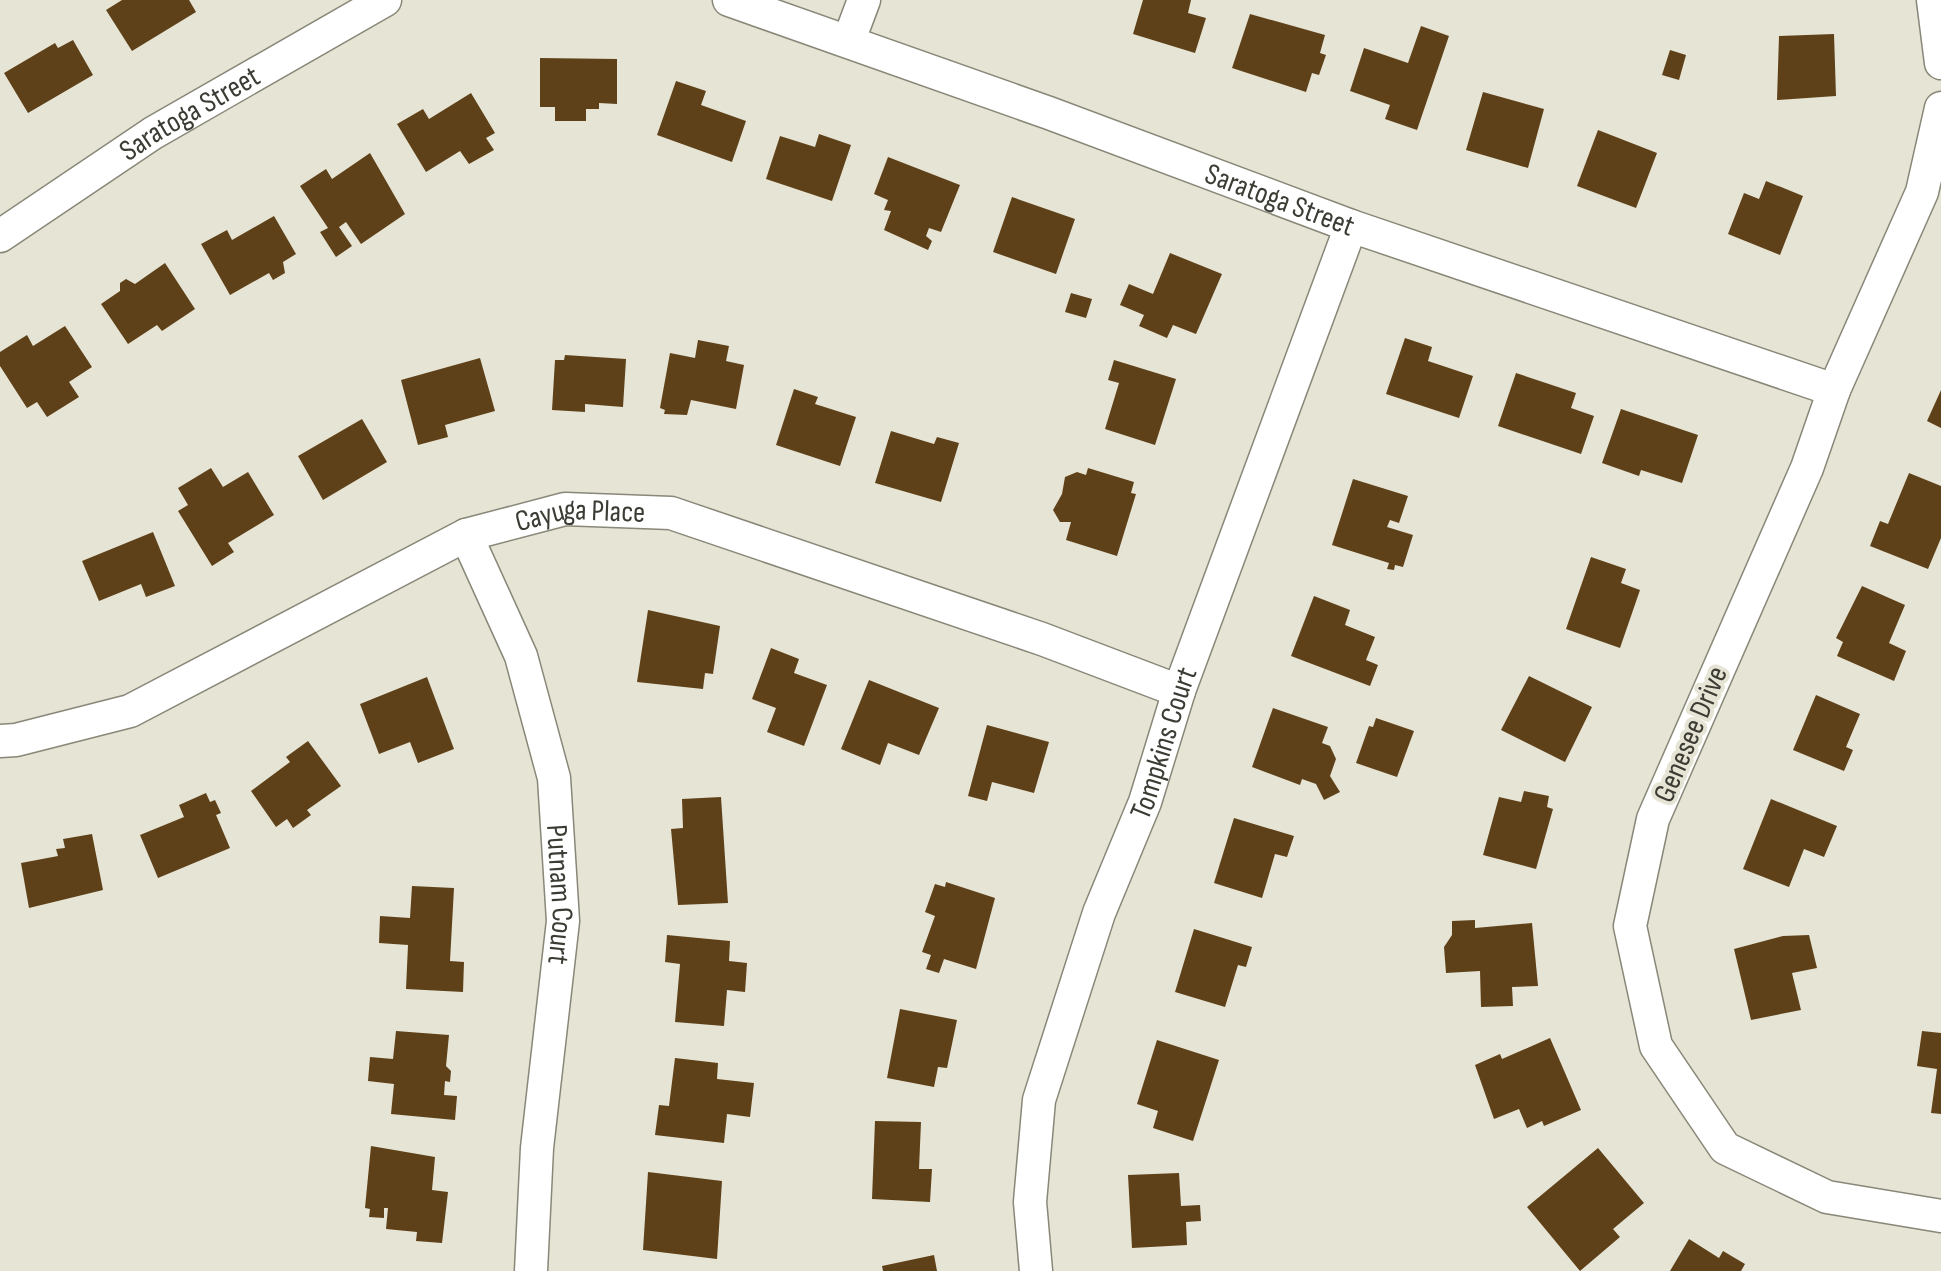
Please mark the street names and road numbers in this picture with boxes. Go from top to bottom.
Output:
street label: Saratoga Street [113,59,266,169]
street label: Saratoga Street [1200,156,1359,245]
street label: Cayuga Place [511,492,646,540]
street label: Genesee Drive [1646,661,1736,808]
street label: Tompkins Court [1123,662,1205,825]
street label: Putnam Court [538,823,580,966]

